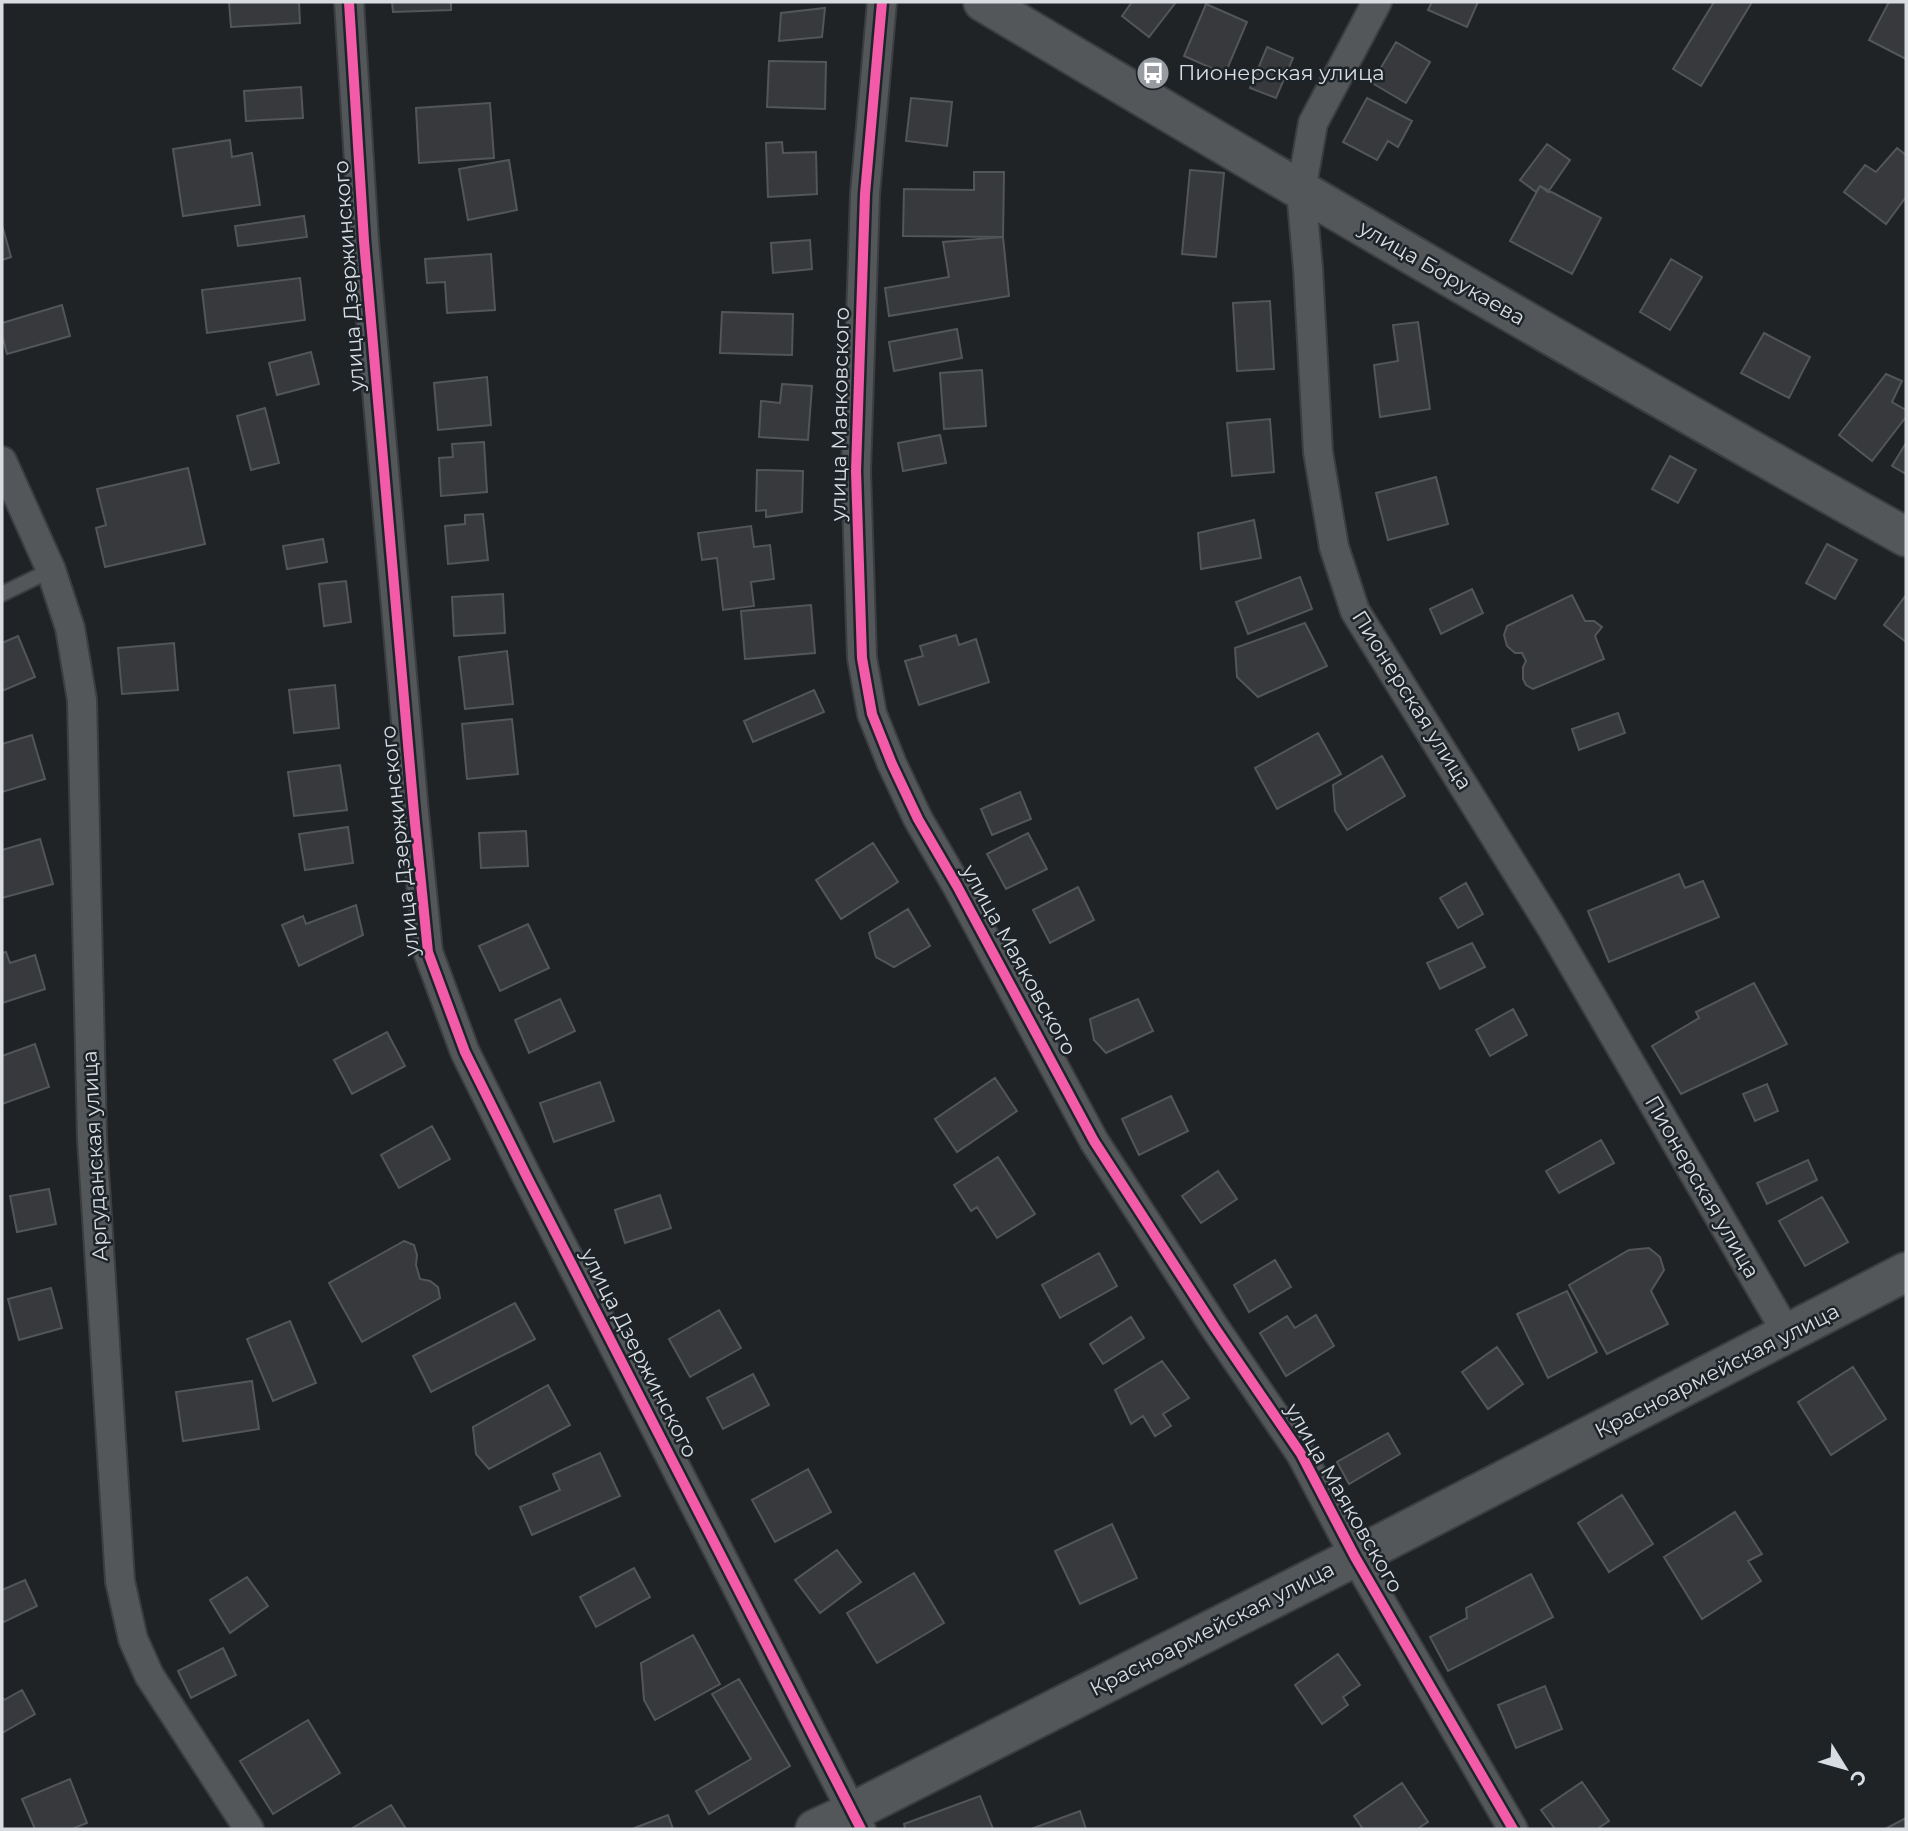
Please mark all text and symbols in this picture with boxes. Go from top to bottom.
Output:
bus stop icon: Пионерская улица [1134,54,1172,92]
place label: Пионерская улица [1178,60,1385,85]
street label: улица Дзержинского [328,160,369,394]
street label: улица Борукаева [1354,214,1530,330]
street label: улица Маяковского [825,307,854,522]
street label: Пионерская улица [1347,606,1478,794]
street label: улица Дзержинского [375,724,424,959]
street label: улица Маяковского [956,859,1082,1059]
street label: Аргуданская улица [76,1050,113,1262]
street label: Пионерская улица [1640,1091,1765,1282]
street label: улица Дзержинского [575,1243,703,1462]
street label: Красноармейская улица [1590,1298,1843,1443]
street label: улица Маяковского [1280,1398,1409,1597]
street label: Красноармейская улица [1085,1556,1338,1701]
north arrow [1810,1733,1880,1803]
text: С [1845,1765,1872,1791]

